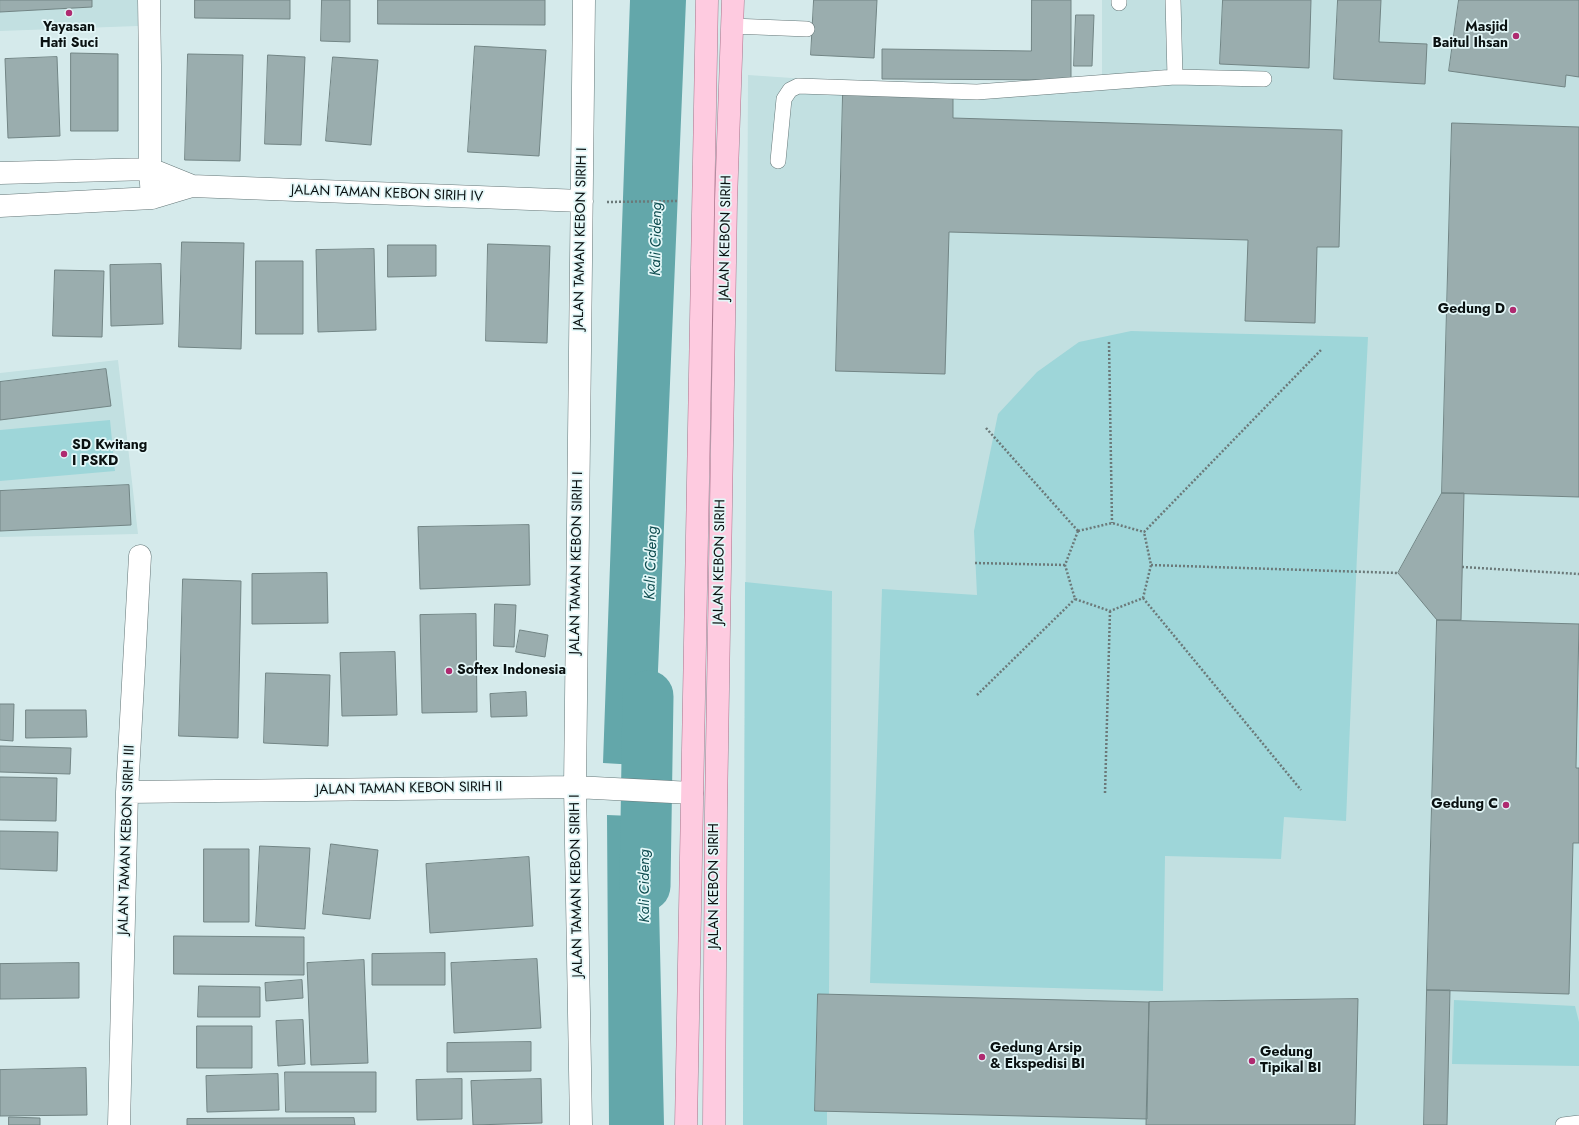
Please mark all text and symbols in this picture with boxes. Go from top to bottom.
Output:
marker: Yayasan Hati Suci [64,8,74,18]
place label: Yayasan Hati Suci [40,20,98,52]
place label: Masjid Baitul Ihsan [1432,20,1508,52]
marker: Masjid Baitul Ihsan [1511,31,1521,41]
street label: JALAN TAMAN KEBON SIRIH I [571,147,591,331]
street label: JALAN KEBON SIRIH [717,175,735,301]
street label: JALAN TAMAN KEBON SIRIH IV [291,182,483,206]
water label: Kali Cideng [647,202,667,276]
place label: Gedung D [1438,302,1505,318]
marker: Gedung D [1508,305,1518,315]
place label: SD Kwitang I PSKD [72,438,147,470]
marker: SD Kwitang I PSKD [59,449,69,459]
street label: JALAN TAMAN KEBON SIRIH I [567,471,587,655]
street label: JALAN KEBON SIRIH [711,499,729,625]
water label: Kali Cideng [642,526,662,600]
place label: Softex Indonesia [457,663,566,679]
marker: Softex Indonesia [444,666,454,676]
street label: JALAN TAMAN KEBON SIRIH III [115,745,139,935]
street label: JALAN TAMAN KEBON SIRIH II [316,779,502,799]
street label: JALAN TAMAN KEBON SIRIH I [567,794,587,978]
place label: Gedung C [1431,797,1498,813]
marker: Gedung C [1501,800,1511,810]
street label: JALAN KEBON SIRIH [707,823,723,949]
water label: Kali Cideng [636,849,654,923]
place label: Gedung Arsip & Ekspedisi BI [990,1041,1085,1074]
place label: Gedung Tipikal BI [1260,1045,1322,1078]
marker: Gedung Arsip & Ekspedisi BI [977,1052,987,1062]
marker: Gedung Tipikal BI [1247,1056,1257,1066]

